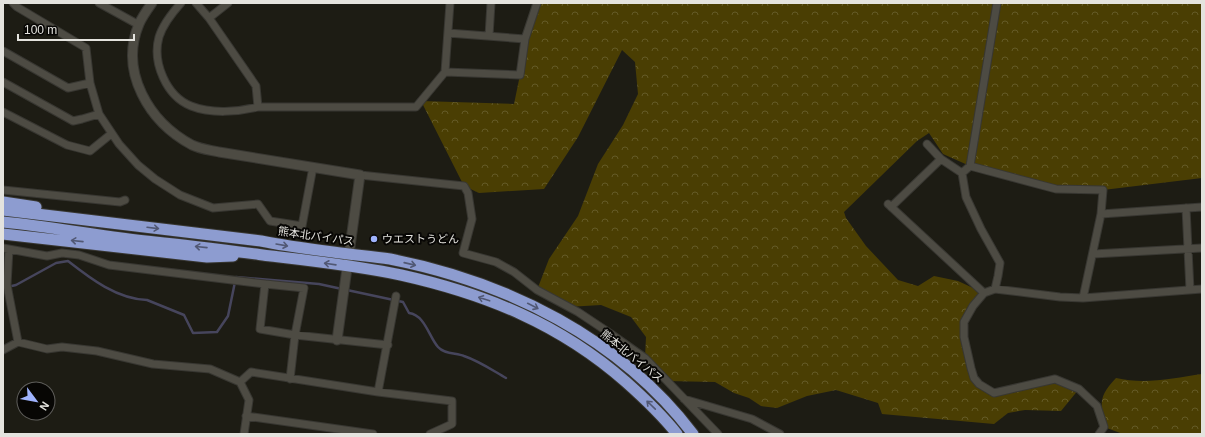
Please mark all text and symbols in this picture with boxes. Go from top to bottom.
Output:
scale bar [18,16,134,42]
text: 100 m [24,23,57,37]
one-way arrow [146,224,159,232]
street label: 熊本北バイパス [277,225,355,247]
place label: ウエストうどん [382,233,459,245]
marker: ウエストうどん [369,234,379,244]
one-way arrow [71,238,84,245]
one-way arrow [275,241,288,249]
one-way arrow [195,243,208,251]
one-way arrow [324,260,337,268]
one-way arrow [403,261,416,268]
one-way arrow [478,294,490,302]
one-way arrow [527,302,539,310]
street label: 熊本北バイパス [598,327,666,385]
north arrow [16,381,56,421]
text: N [37,400,52,413]
one-way arrow [646,400,656,410]

